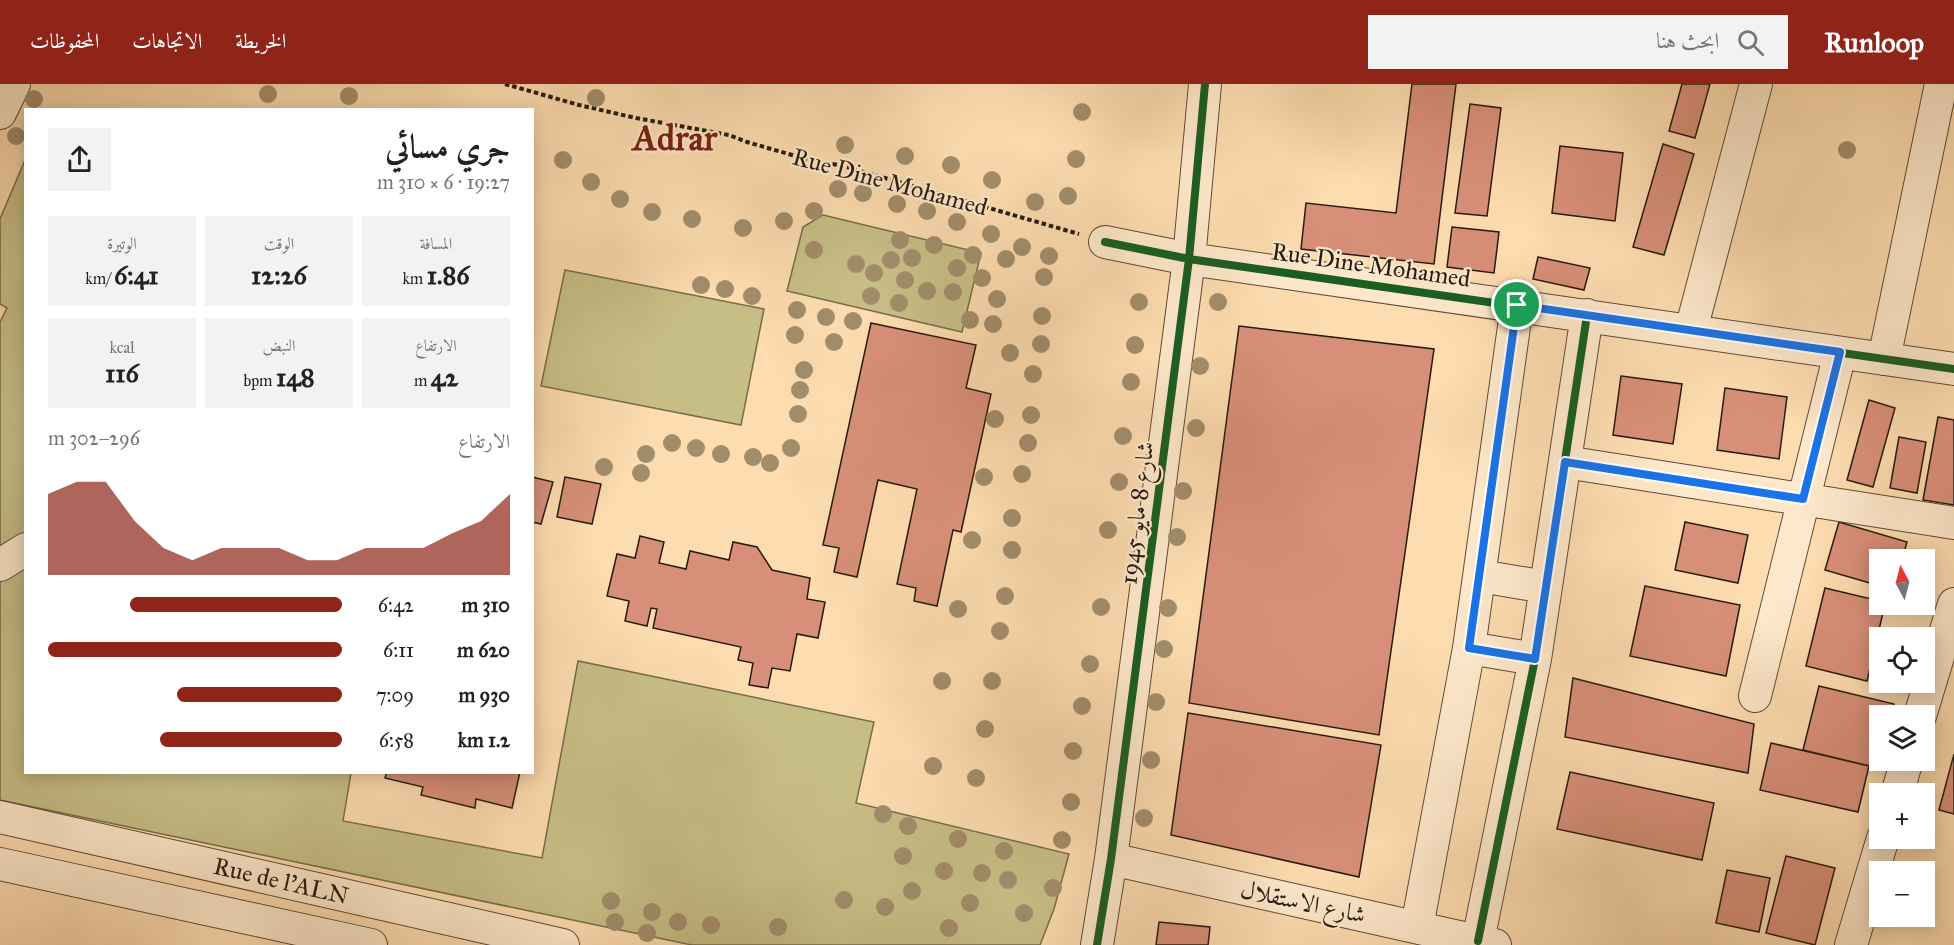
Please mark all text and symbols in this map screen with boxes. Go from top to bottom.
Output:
search box [1368,15,1788,69]
text: Runloop [1824,25,1924,60]
icon: search [1734,26,1767,59]
text: ابحث هنا [1656,27,1719,54]
text: المحفوظات [30,28,99,54]
text: الاتجاهات [132,28,202,54]
text: الخريطة [235,28,286,54]
district label: Adrar [631,116,718,160]
text: جري مسائي [385,127,510,167]
button: share [48,128,111,191]
street label: Rue Dine Mohamed [789,142,991,222]
text: 19:27 · 6 × 310 m [377,170,510,194]
text: الوتيرة [107,234,137,253]
text: الوقت [264,234,294,253]
text: المسافة [420,234,452,253]
street label: Rue Dine Mohamed [1270,236,1472,294]
text: 6:41 [114,259,159,291]
text: 12:26 [251,259,307,291]
text: 1.86 [427,259,470,291]
text: /km [85,269,114,288]
text: km [402,269,427,288]
pin [1491,279,1542,330]
icon: arrive [1500,288,1533,321]
text: النبض [263,336,295,355]
text: الارتفاع [415,336,457,355]
text: kcal [109,338,135,357]
text: 116 [105,357,139,389]
text: 148 [276,361,315,393]
text: 42 [431,361,458,393]
text: bpm [243,371,276,390]
text: m [414,371,431,390]
text: 296–302 m [48,426,140,450]
text: الارتفاع [458,429,510,453]
street label: شارع 8 مايو 1945 [1113,440,1166,587]
north arrow [1869,549,1935,615]
map controls [1869,549,1935,927]
text: 6:42 [378,593,414,617]
text: 310 m [461,593,510,617]
button: locate [1869,627,1935,693]
text: 6:11 [383,638,414,662]
text: 620 m [457,638,510,662]
text: 7:09 [376,683,414,707]
text: 930 m [458,683,510,707]
button: layers [1869,705,1935,771]
text: 6:58 [379,728,414,752]
text: 1.2 km [458,728,510,752]
button: + [1869,783,1935,849]
street label: Rue de l'ALN [211,851,351,911]
button: − [1869,861,1935,927]
street label: شارع الاستقلال [1237,874,1368,935]

